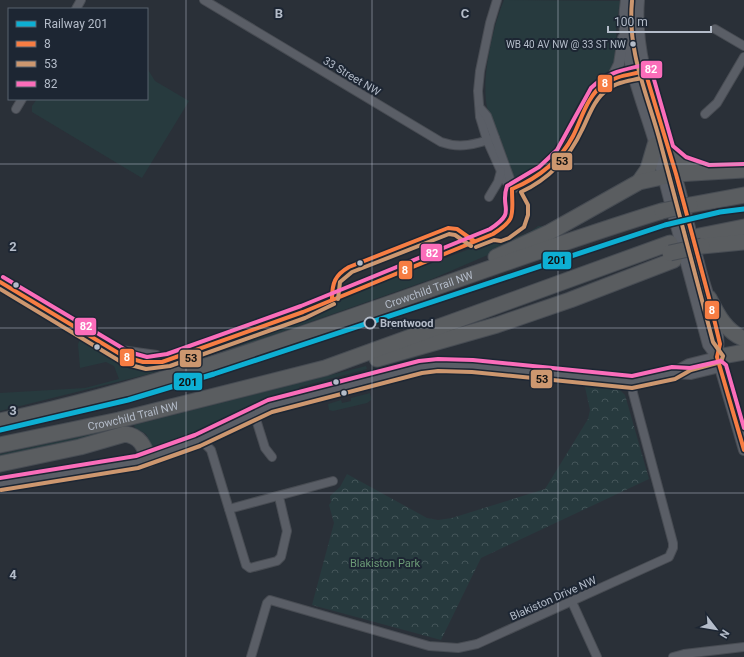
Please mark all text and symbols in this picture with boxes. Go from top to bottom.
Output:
text: B [275,6,283,21]
text: C [461,6,470,21]
legend [8,8,148,100]
scale bar [608,8,711,34]
text: 100 m [614,15,648,29]
text: Railway 201 [44,17,108,31]
text: 8 [44,37,51,51]
place label: WB 40 AV NW @ 33 ST NW [506,39,626,50]
marker: WB 40 AV NW @ 33 ST NW [628,39,638,49]
street label: 33 Street NW [321,54,383,99]
text: 53 [44,57,58,71]
line badge: 82 [640,60,663,79]
text: 82 [645,63,657,76]
line badge: 8 [597,74,613,93]
text: 82 [44,77,58,91]
text: 8 [602,77,608,90]
line badge: 53 [551,152,573,171]
text: 53 [556,155,568,168]
text: 2 [9,239,17,254]
line badge: 82 [420,243,443,262]
text: 82 [426,247,438,260]
line badge: 201 [542,251,572,270]
text: 201 [548,254,566,267]
unlabelled marker [355,258,365,268]
line badge: 8 [398,260,413,280]
text: 8 [402,264,408,277]
street label: Crowchild Trail NW [383,268,475,312]
unlabelled marker [11,280,21,290]
line badge: 8 [704,300,720,320]
text: 8 [709,304,715,317]
marker: Brentwood [363,316,377,330]
line badge: 82 [74,317,97,336]
place label: Brentwood [380,317,433,330]
text: 82 [80,320,92,333]
unlabelled marker [92,342,102,352]
line badge: 8 [119,348,135,367]
line badge: 53 [179,349,202,368]
text: 8 [124,351,130,364]
text: 53 [185,352,197,365]
line badge: 53 [530,369,553,389]
line badge: 201 [173,372,203,391]
text: 53 [536,373,548,386]
text: 201 [179,376,197,389]
unlabelled marker [331,377,341,387]
unlabelled marker [339,388,349,398]
street label: Crowchild Trail NW [86,399,180,433]
text: 3 [9,403,17,418]
park label: Blakiston Park [350,557,421,570]
text: 4 [9,567,17,582]
street label: Blakiston Drive NW [508,573,599,623]
north arrow [696,609,736,649]
text: N [716,627,732,641]

